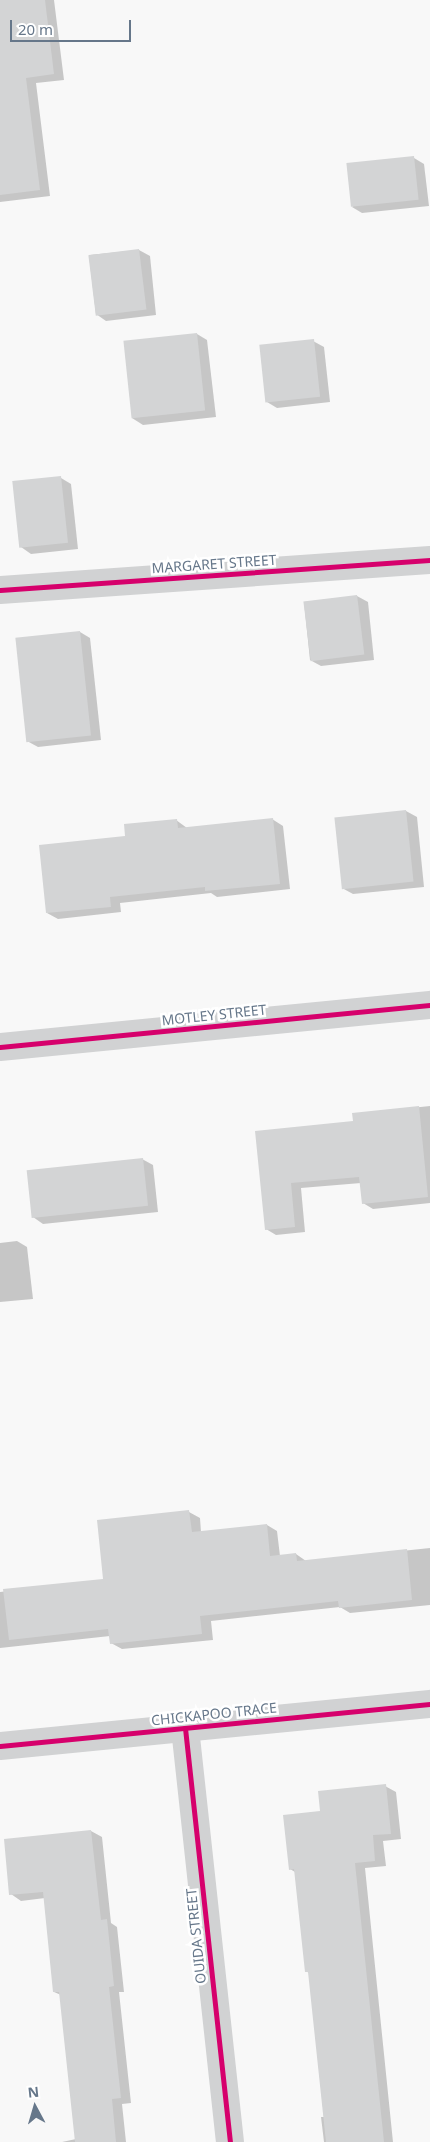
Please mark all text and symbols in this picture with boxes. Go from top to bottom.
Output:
scale bar [12,10,134,42]
text: 20 m [18,19,53,39]
street label: MARGARET STREET [151,551,277,577]
street label: MOTLEY STREET [161,1001,267,1029]
street label: CHICKAPOO TRACE [150,1699,278,1729]
street label: OUIDA STREET [183,1887,209,1985]
north arrow [10,2082,60,2132]
text: N [27,2082,40,2102]

